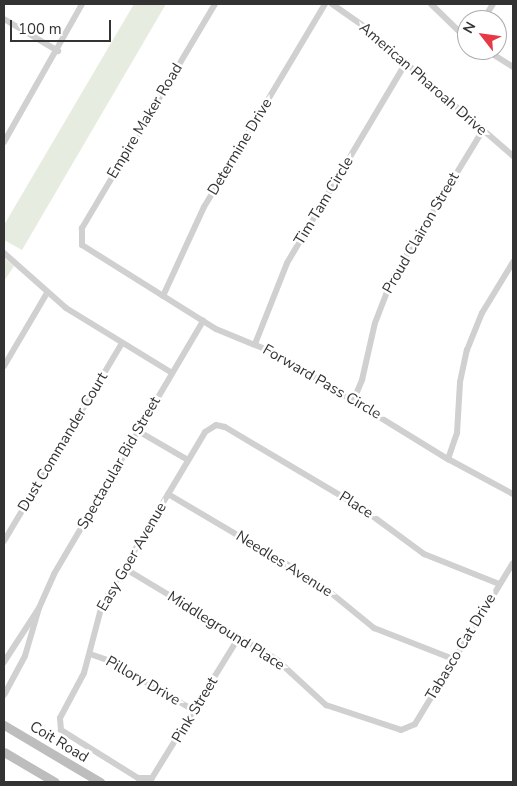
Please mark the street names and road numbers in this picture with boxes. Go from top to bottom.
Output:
street label: American Pharoah Drive [355,19,491,139]
street label: Empire Maker Road [104,60,186,182]
street label: Determine Drive [204,95,276,199]
street label: Tim Tam Circle [291,154,357,248]
street label: Proud Clairon Street [379,169,463,297]
street label: Forward Pass Circle [260,341,384,423]
street label: Dust Commander Court [14,369,112,515]
street label: Spectacular Bid Street [74,393,164,533]
street label: Place [336,488,376,522]
street label: Easy Goer Avenue [94,499,170,615]
street label: Needles Avenue [232,527,336,601]
street label: Middleground Place [164,588,288,674]
street label: Tabasco Cat Drive [422,590,500,704]
street label: Pillory Drive [103,652,183,710]
street label: Pink Street [168,674,222,746]
street label: Coit Road [26,717,92,767]

